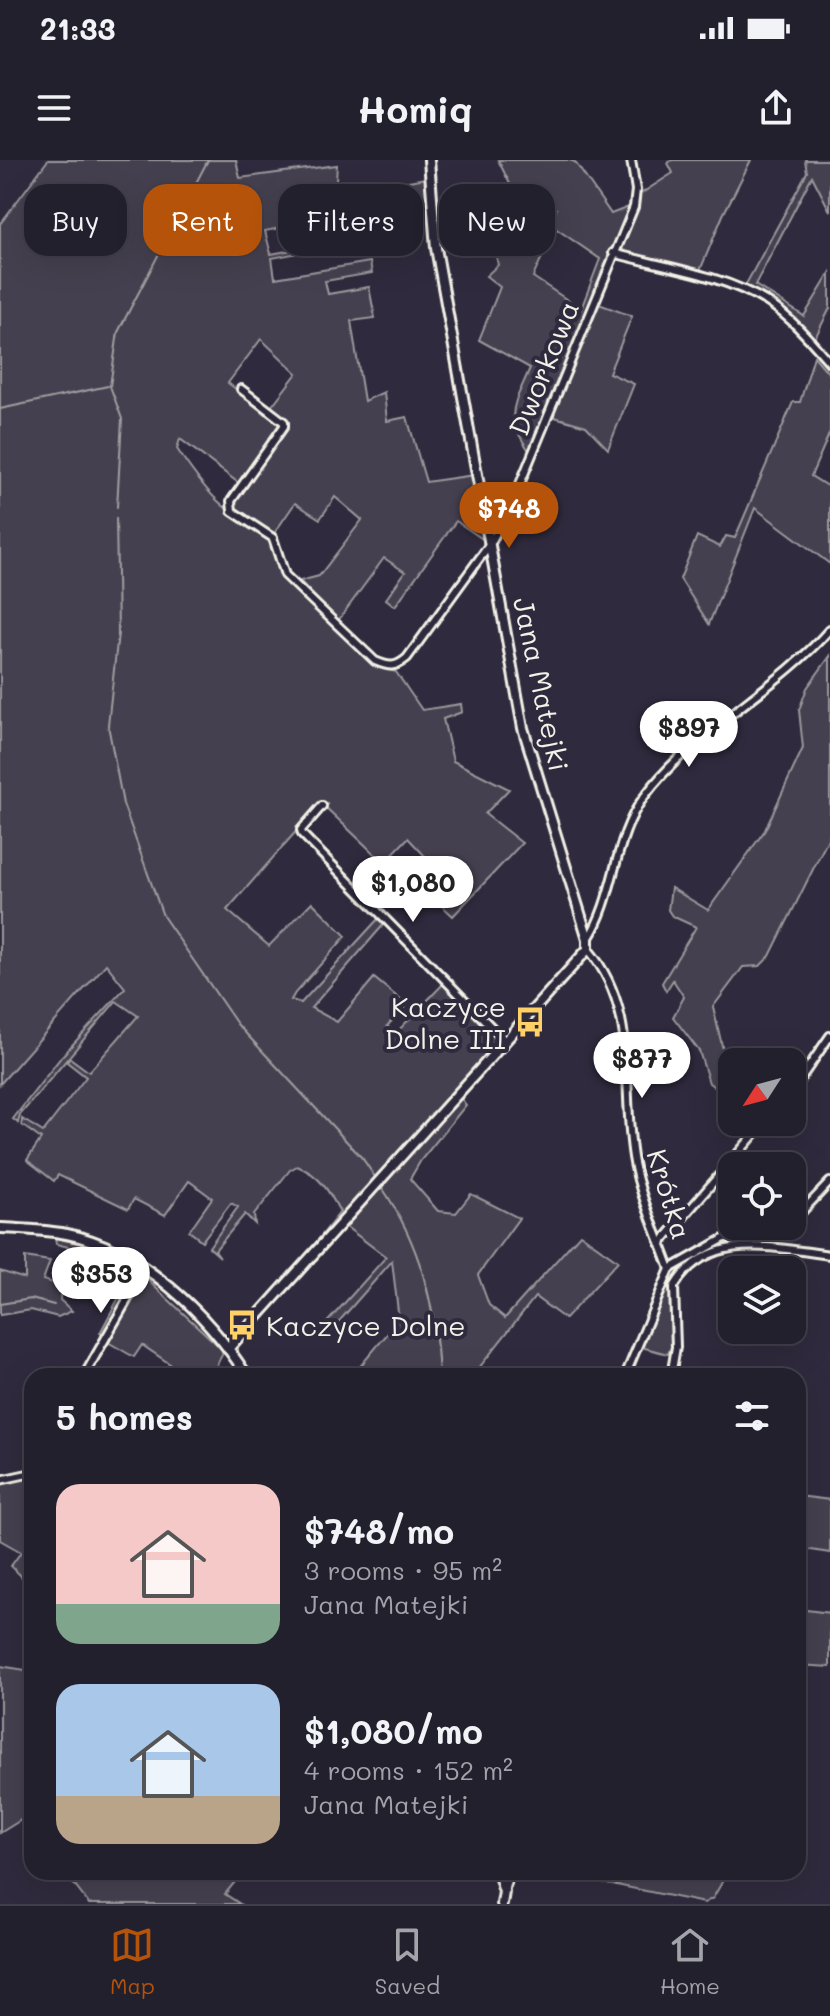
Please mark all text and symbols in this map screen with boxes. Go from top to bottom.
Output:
text: 21:33 [40,8,116,48]
text: Homiq [358,85,472,132]
icon: menu [32,86,76,130]
icon: share [754,86,798,130]
chip: Buy [24,184,127,256]
chip: Rent [143,184,262,256]
chip: Filters [278,184,423,256]
chip: New [439,184,555,256]
street label: Dworkowa [500,295,586,441]
pin: $748 [462,482,556,550]
text: $748 [477,491,541,525]
street label: Jana Matejki [506,594,578,774]
pin: $897 [642,701,736,769]
text: $897 [658,710,720,744]
pin: $1,080 [348,856,478,924]
text: $1,080 [370,865,456,899]
place label: Kaczyce Dolne III [385,988,506,1056]
bus stop icon: Kaczyce Dolne III [513,1005,547,1039]
pin: $877 [595,1032,689,1100]
text: $877 [611,1041,673,1075]
north arrow [718,1048,806,1136]
map controls [718,1048,806,1344]
street label: Krótka [639,1145,701,1243]
button: locate [718,1152,806,1240]
pin: $353 [54,1247,148,1315]
text: $353 [70,1256,132,1290]
button: layers [718,1256,806,1344]
place label: Kaczyce Dolne [266,1307,466,1343]
bus stop icon: Kaczyce Dolne [225,1308,259,1342]
text: 5 homes [56,1394,193,1439]
icon: filters [730,1394,774,1438]
text: $748/mo [304,1508,454,1553]
icon: home [120,1516,216,1612]
text: 3 rooms · 95 m² [304,1553,502,1587]
text: Jana Matejki [304,1587,468,1621]
text: $1,080/mo [304,1708,483,1753]
icon: home [120,1716,216,1812]
text: 4 rooms · 152 m² [304,1753,513,1787]
text: Jana Matejki [304,1787,468,1821]
tab: Map [110,1923,155,2000]
tab: Saved [375,1923,440,2000]
tab: Home [660,1923,720,2000]

